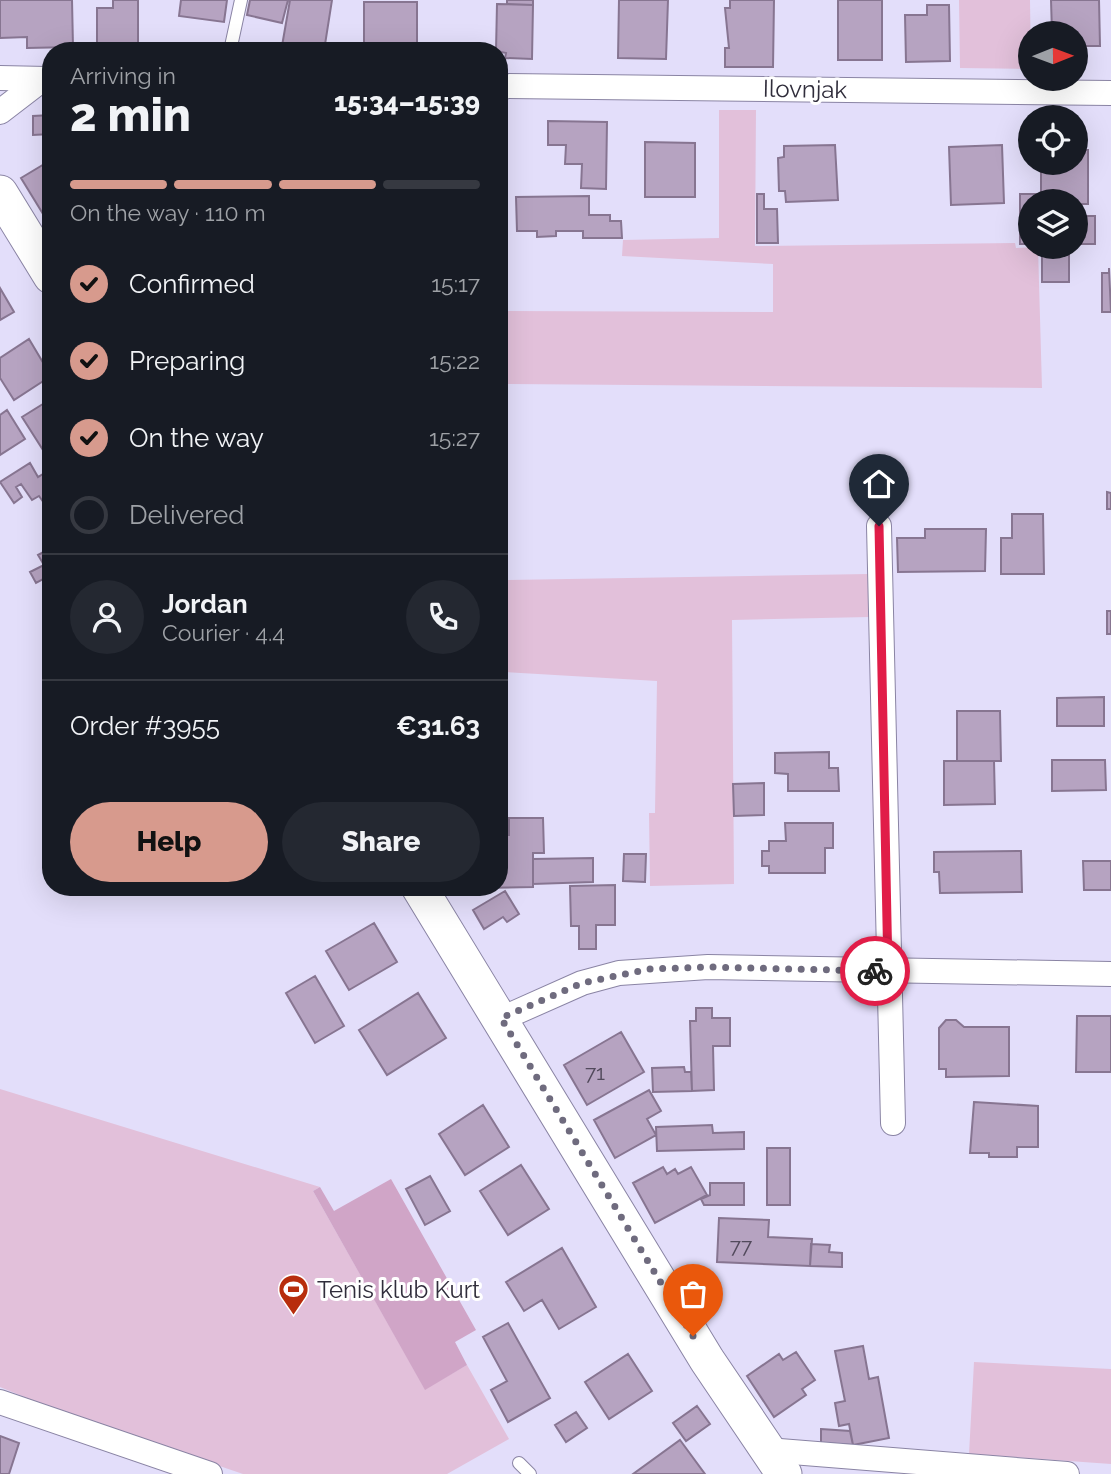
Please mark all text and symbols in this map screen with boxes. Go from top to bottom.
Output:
north arrow [1018,21,1088,91]
map controls [1018,21,1088,259]
text: Arriving in [70,62,176,89]
street label: Ilovnjak [763,74,848,104]
text: 15:34–15:39 [334,87,480,117]
text: 2 min [70,88,191,142]
button: locate [1018,105,1088,175]
button: layers [1018,189,1088,259]
text: On the way · 110 m [70,199,266,226]
icon: check [70,265,108,303]
text: Confirmed [129,269,255,299]
text: 15:17 [431,270,480,297]
icon: check [70,342,108,380]
text: Preparing [129,346,245,376]
text: 15:22 [429,347,480,374]
icon: check [70,419,108,457]
text: On the way [129,423,264,453]
text: 15:27 [429,424,480,451]
pin [849,454,909,526]
icon: home [860,465,898,503]
text: Delivered [129,500,244,530]
button: person [70,580,144,654]
button: phone [406,580,480,654]
text: Jordan [162,589,248,619]
text: Courier · 4.4 [162,619,285,646]
text: Order #3955 [70,711,220,741]
text: €31.63 [396,711,480,741]
button: Help [70,802,268,882]
button: Share [282,802,480,882]
courier [840,936,910,1006]
icon: bike [856,952,894,990]
house number: 71 [585,1060,605,1085]
house number: 77 [730,1233,753,1258]
pin [663,1264,723,1336]
sports icon: Tenis klub Kurt [277,1272,311,1316]
place label: Tenis klub Kurt [317,1275,480,1304]
icon: bag [674,1275,712,1313]

